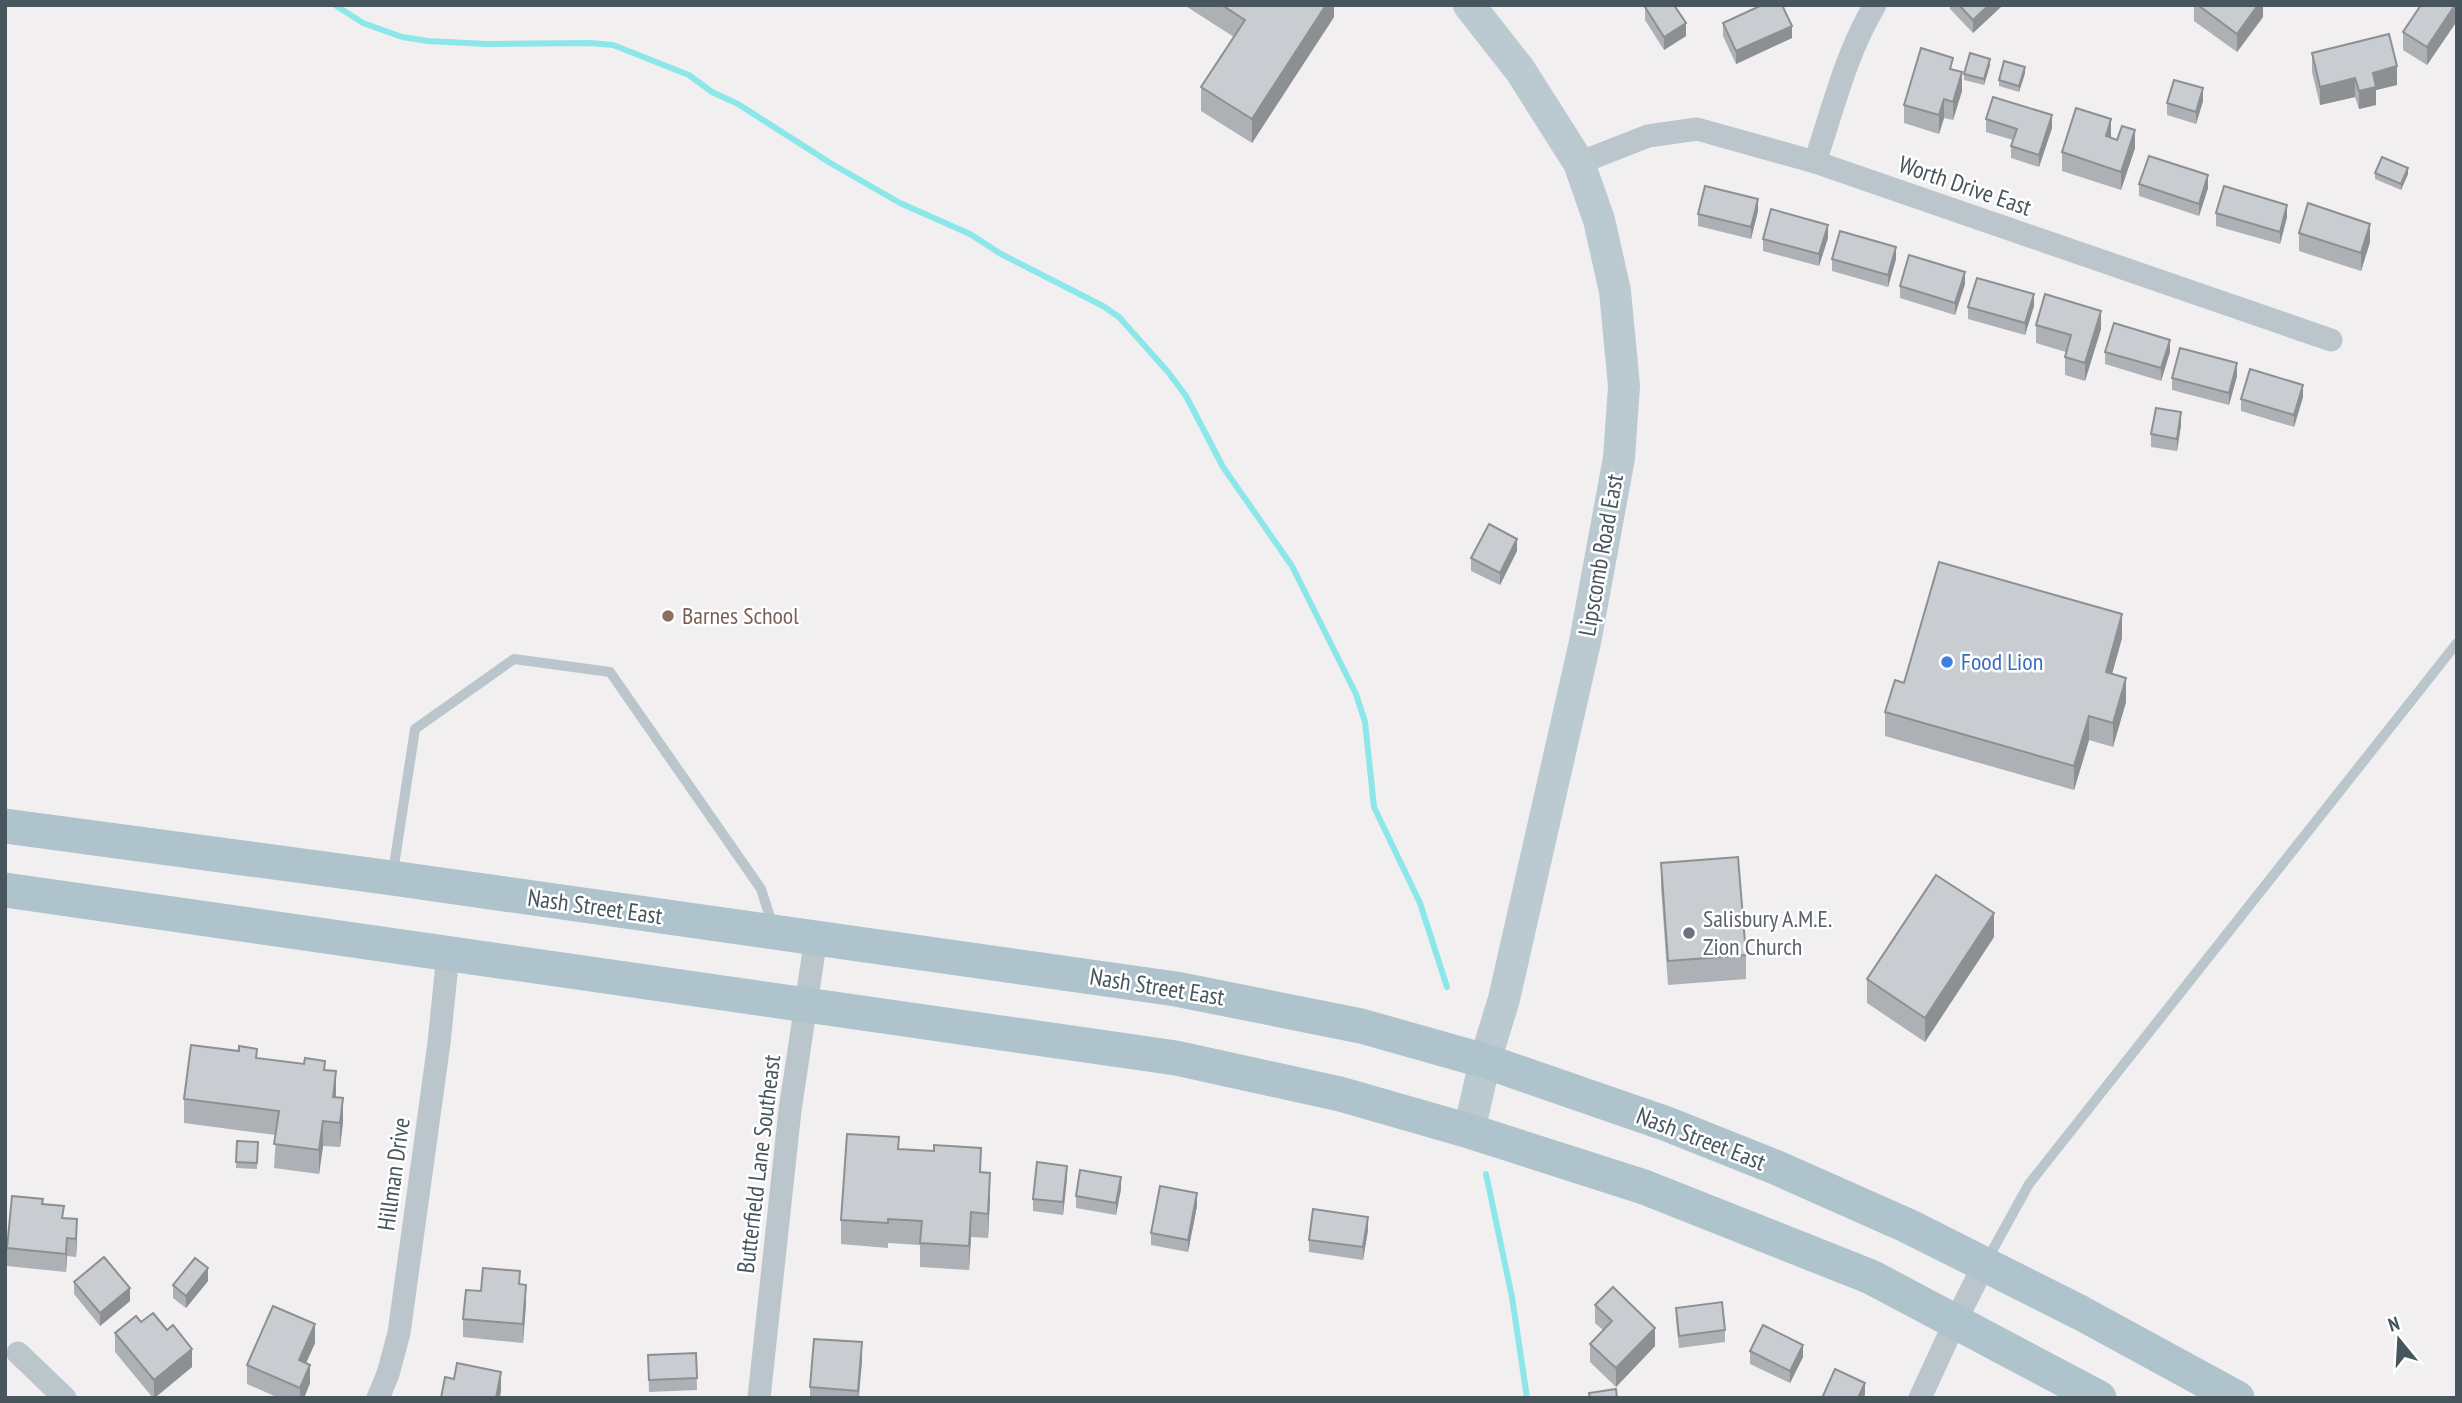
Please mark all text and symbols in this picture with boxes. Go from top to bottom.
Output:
street label: Worth Drive East [1895,148,2036,223]
street label: Lipscomb Road East [1571,471,1630,638]
place label: Barnes School [682,600,799,631]
marker: Barnes School [660,608,676,624]
place label: Food Lion [1961,646,2043,677]
marker: Food Lion [1939,654,1955,670]
street label: Nash Street East [526,882,665,931]
place label: Salisbury A.M.E. Zion Church [1703,903,1832,962]
marker: Salisbury A.M.E. Zion Church [1681,925,1697,941]
street label: Nash Street East [1088,961,1227,1012]
street label: Butterfield Lane Southeast [730,1053,787,1275]
street label: Nash Street East [1632,1100,1770,1177]
street label: Hillman Drive [370,1115,417,1232]
north arrow [2364,1305,2434,1375]
text: N [2385,1311,2402,1337]

